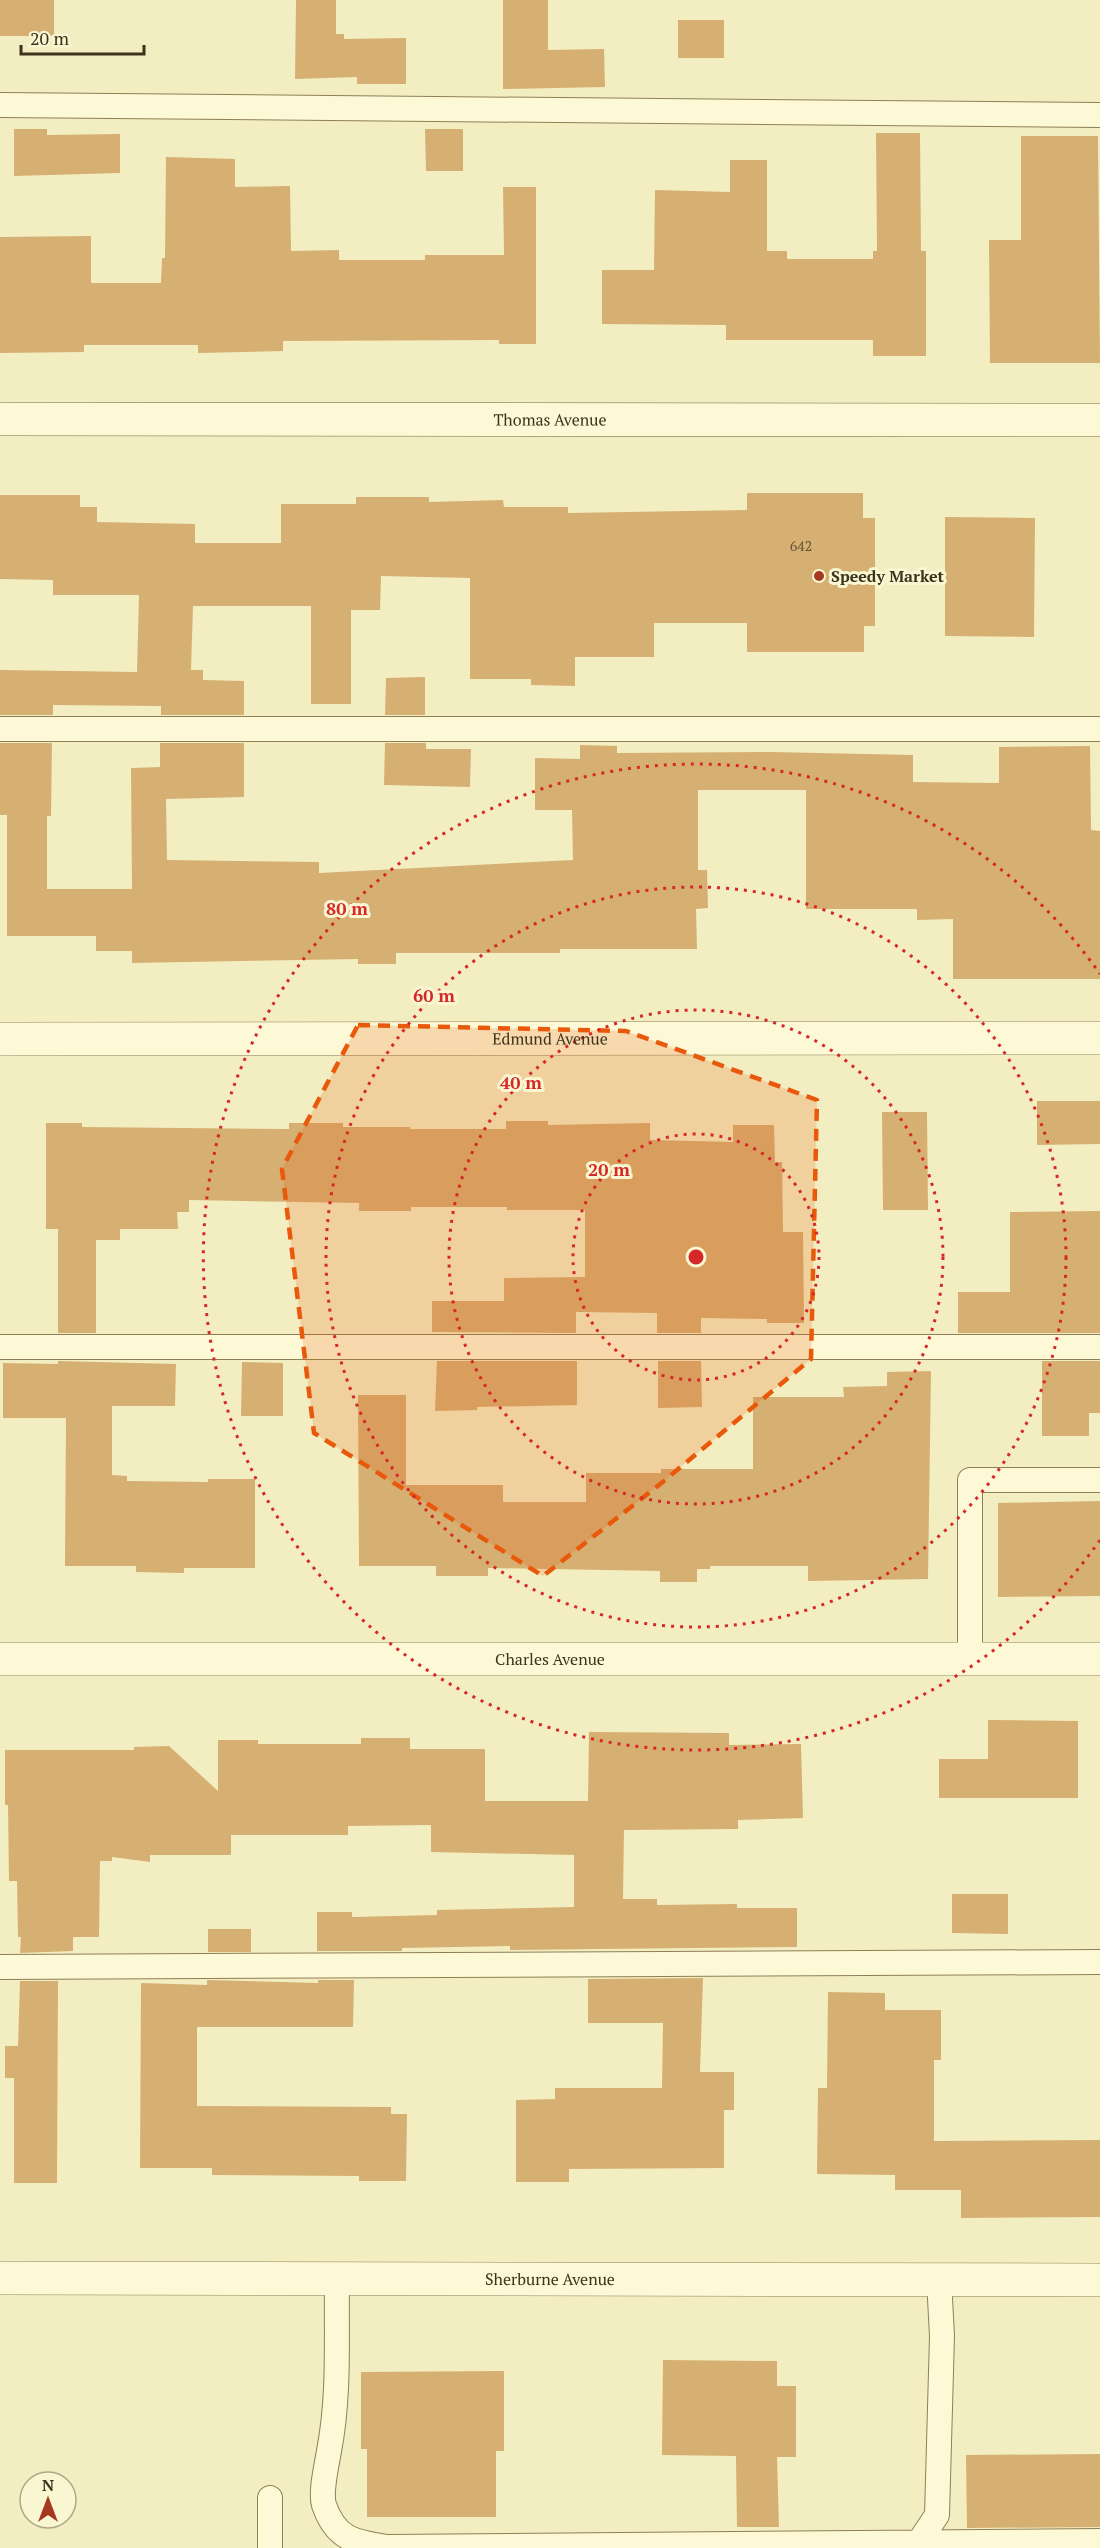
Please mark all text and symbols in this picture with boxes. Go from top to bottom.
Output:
scale bar [21,18,144,56]
text: 20 m [30,26,70,50]
street label: Thomas Avenue [493,408,607,431]
house number: 642 [790,536,812,555]
place label: Speedy Market [831,565,945,587]
marker: Speedy Market [812,569,826,583]
text: 80 m [326,896,368,920]
text: 60 m [413,983,455,1007]
street label: Edmund Avenue [492,1027,608,1050]
text: 40 m [500,1070,542,1094]
text: 20 m [588,1157,630,1181]
centre of rings [686,1247,706,1267]
street label: Charles Avenue [495,1648,605,1670]
street label: Sherburne Avenue [485,2268,615,2290]
north arrow [18,2470,78,2530]
text: N [42,2474,54,2496]

